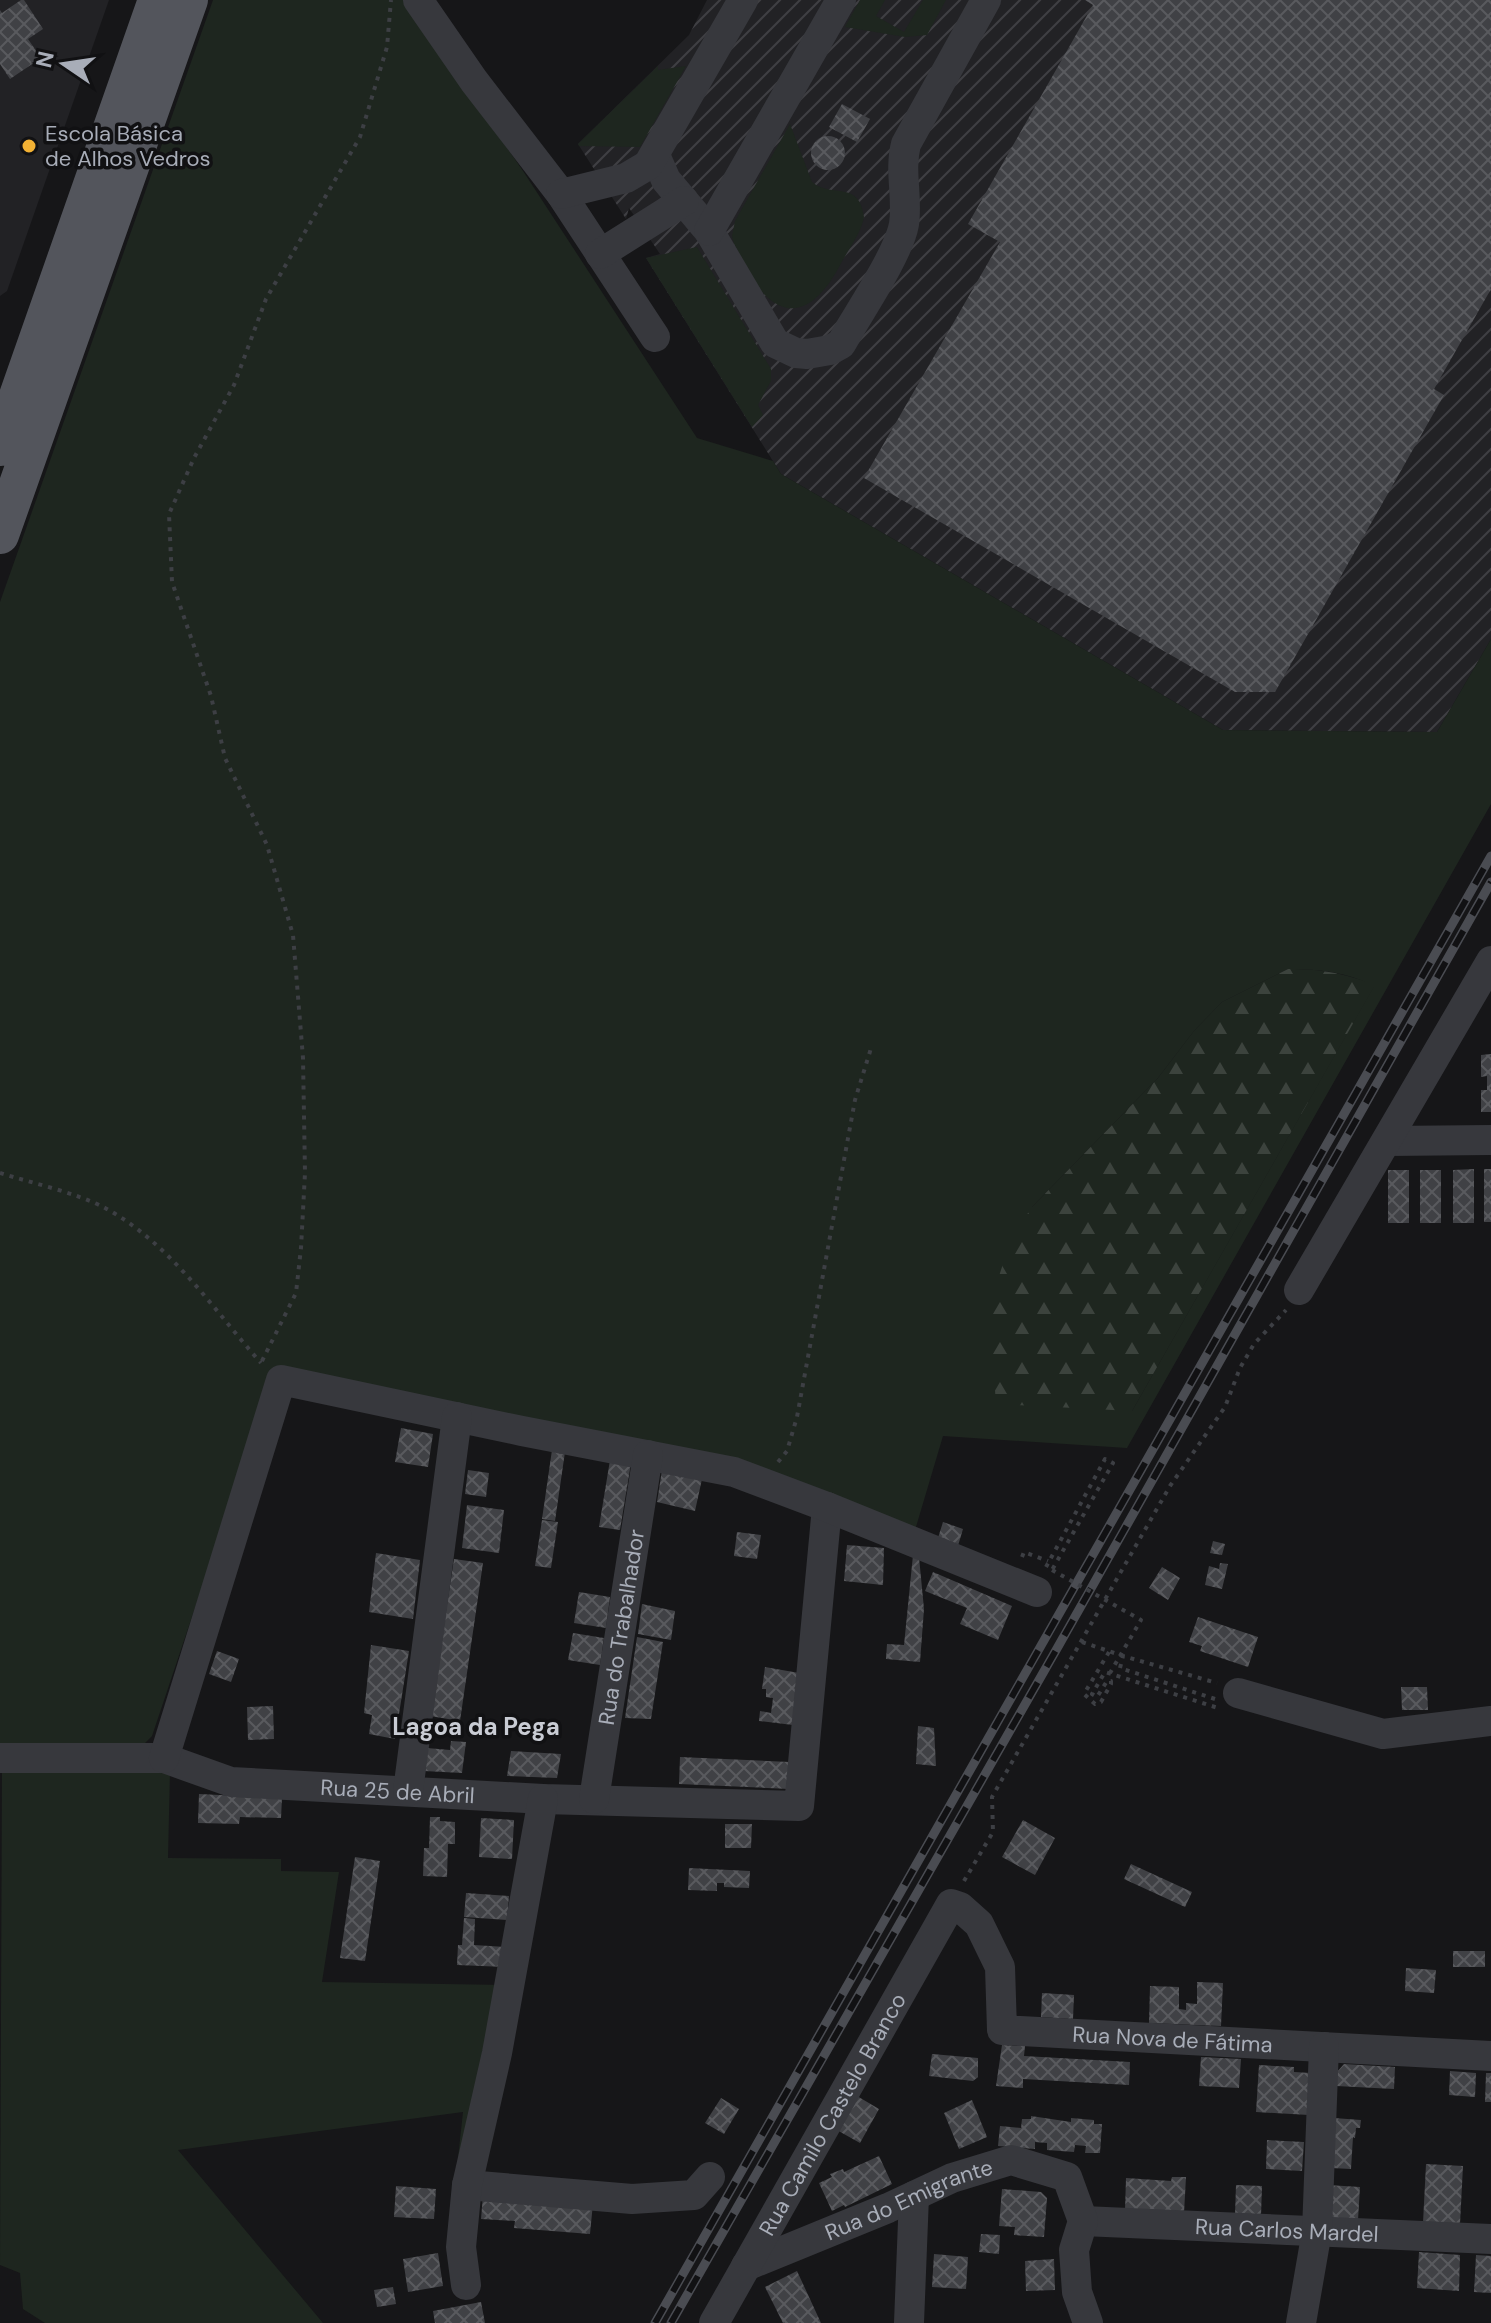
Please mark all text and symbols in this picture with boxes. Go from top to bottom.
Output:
north arrow [24,24,104,104]
text: N [29,49,61,71]
place label: Escola Básica de Alhos Vedros [45,119,211,173]
marker: Escola Básica de Alhos Vedros [20,137,38,155]
street label: Rua do Trabalhador [591,1527,651,1727]
district label: Lagoa da Pega [392,1711,560,1742]
street label: Rua 25 de Abril [320,1772,475,1810]
street label: Rua Camilo Castelo Branco [752,1987,912,2241]
street label: Rua Nova de Fátima [1072,2019,1273,2059]
street label: Rua do Emigrante [820,2152,996,2247]
street label: Rua Carlos Mardel [1194,2211,1379,2249]

